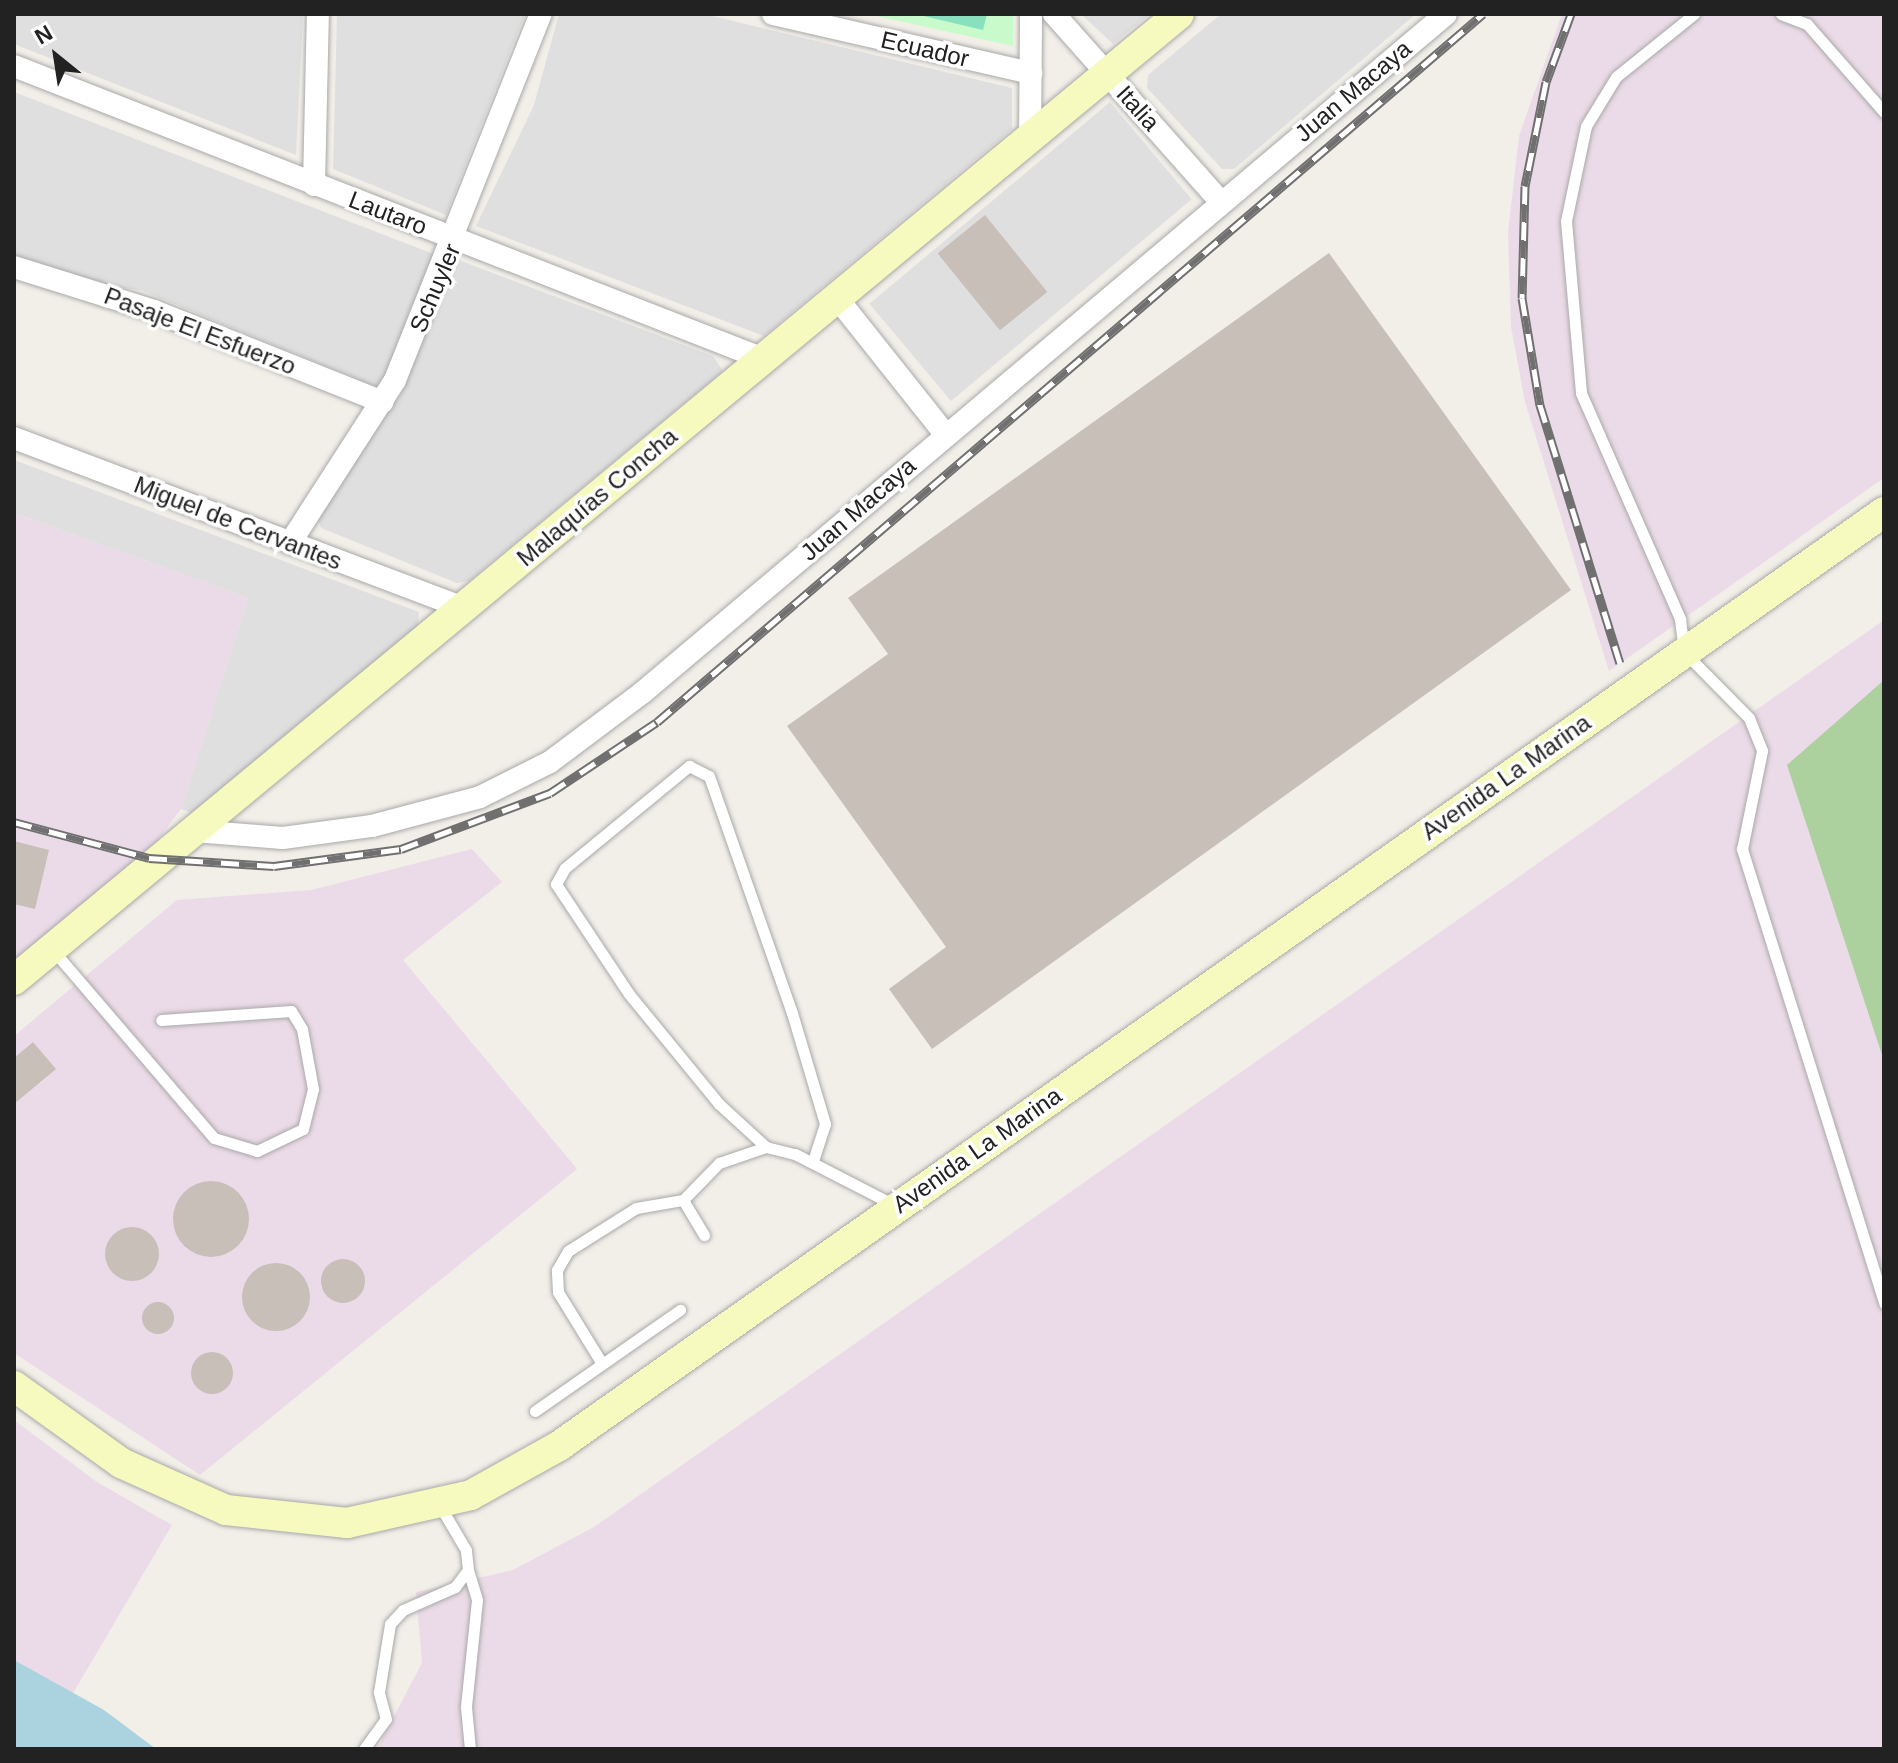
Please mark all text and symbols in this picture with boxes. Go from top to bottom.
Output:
north arrow [16,16,96,96]
text: N [31,20,57,50]
street label: Ecuador [878,25,972,73]
street label: Juan Macaya [1289,34,1417,148]
street label: Italia [1110,80,1166,136]
street label: Lautaro [345,185,431,241]
street label: Schuyler [404,239,466,337]
street label: Pasaje El Esfuerzo [100,281,300,381]
street label: Malaquías Concha [511,422,683,572]
street label: Juan Macaya [795,451,921,567]
street label: Miguel de Cervantes [130,470,346,576]
street label: Avenida La Marina [1416,708,1596,846]
street label: Avenida La Marina [887,1081,1067,1219]

